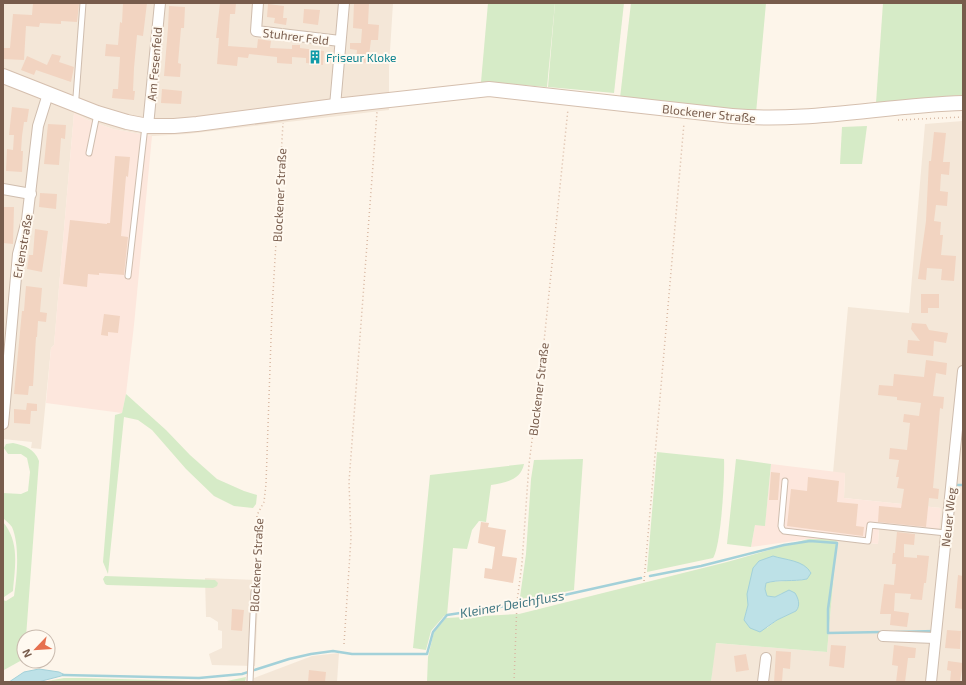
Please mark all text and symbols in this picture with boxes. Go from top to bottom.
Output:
street label: Stuhrer Feld [262,25,330,47]
street label: Am Fesenfeld [144,26,164,102]
building icon: Friseur Kloke [307,49,323,65]
place label: Friseur Kloke [326,50,397,64]
street label: Blockener Straße [662,101,756,125]
street label: Blockener Straße [270,148,288,242]
street label: Erlenstraße [9,213,35,279]
street label: Blockener Straße [525,342,551,436]
street label: Neuer Weg [938,486,958,547]
street label: Blockener Straße [247,518,265,612]
water label: Kleiner Deichfluss [459,587,566,621]
north arrow [16,629,56,669]
text: N [19,647,34,660]

